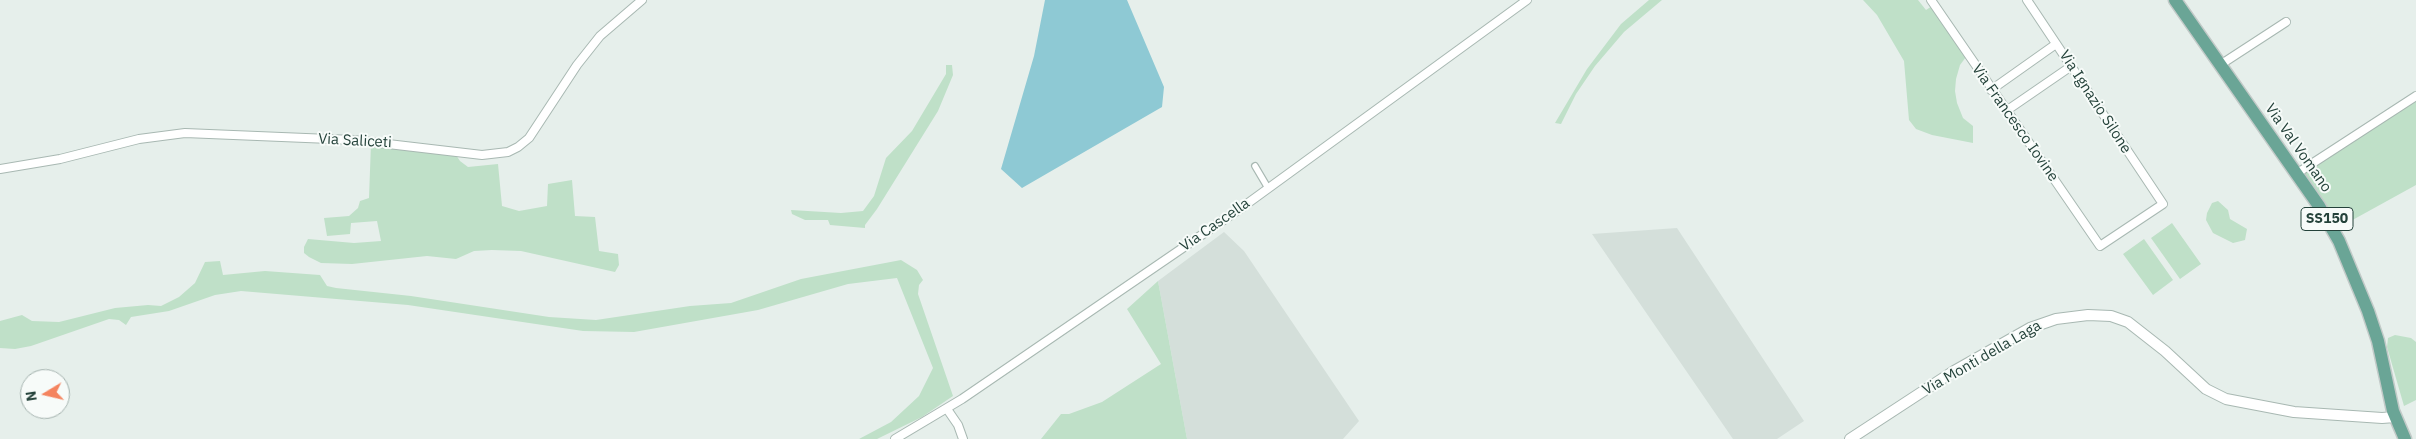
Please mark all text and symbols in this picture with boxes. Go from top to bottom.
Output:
street label: Via Ignazio Silone [2055,47,2135,157]
street label: Via Francesco Iovine [1968,61,2062,185]
street label: Via Val Vomano [2261,100,2335,196]
street label: Via Saliceti [318,130,392,152]
street label: Via Cascella [1177,194,1253,256]
road number: SS150 [2301,208,2353,230]
street label: Via Monti della Laga [1919,317,2045,399]
north arrow [20,369,70,419]
text: N [21,390,41,403]

